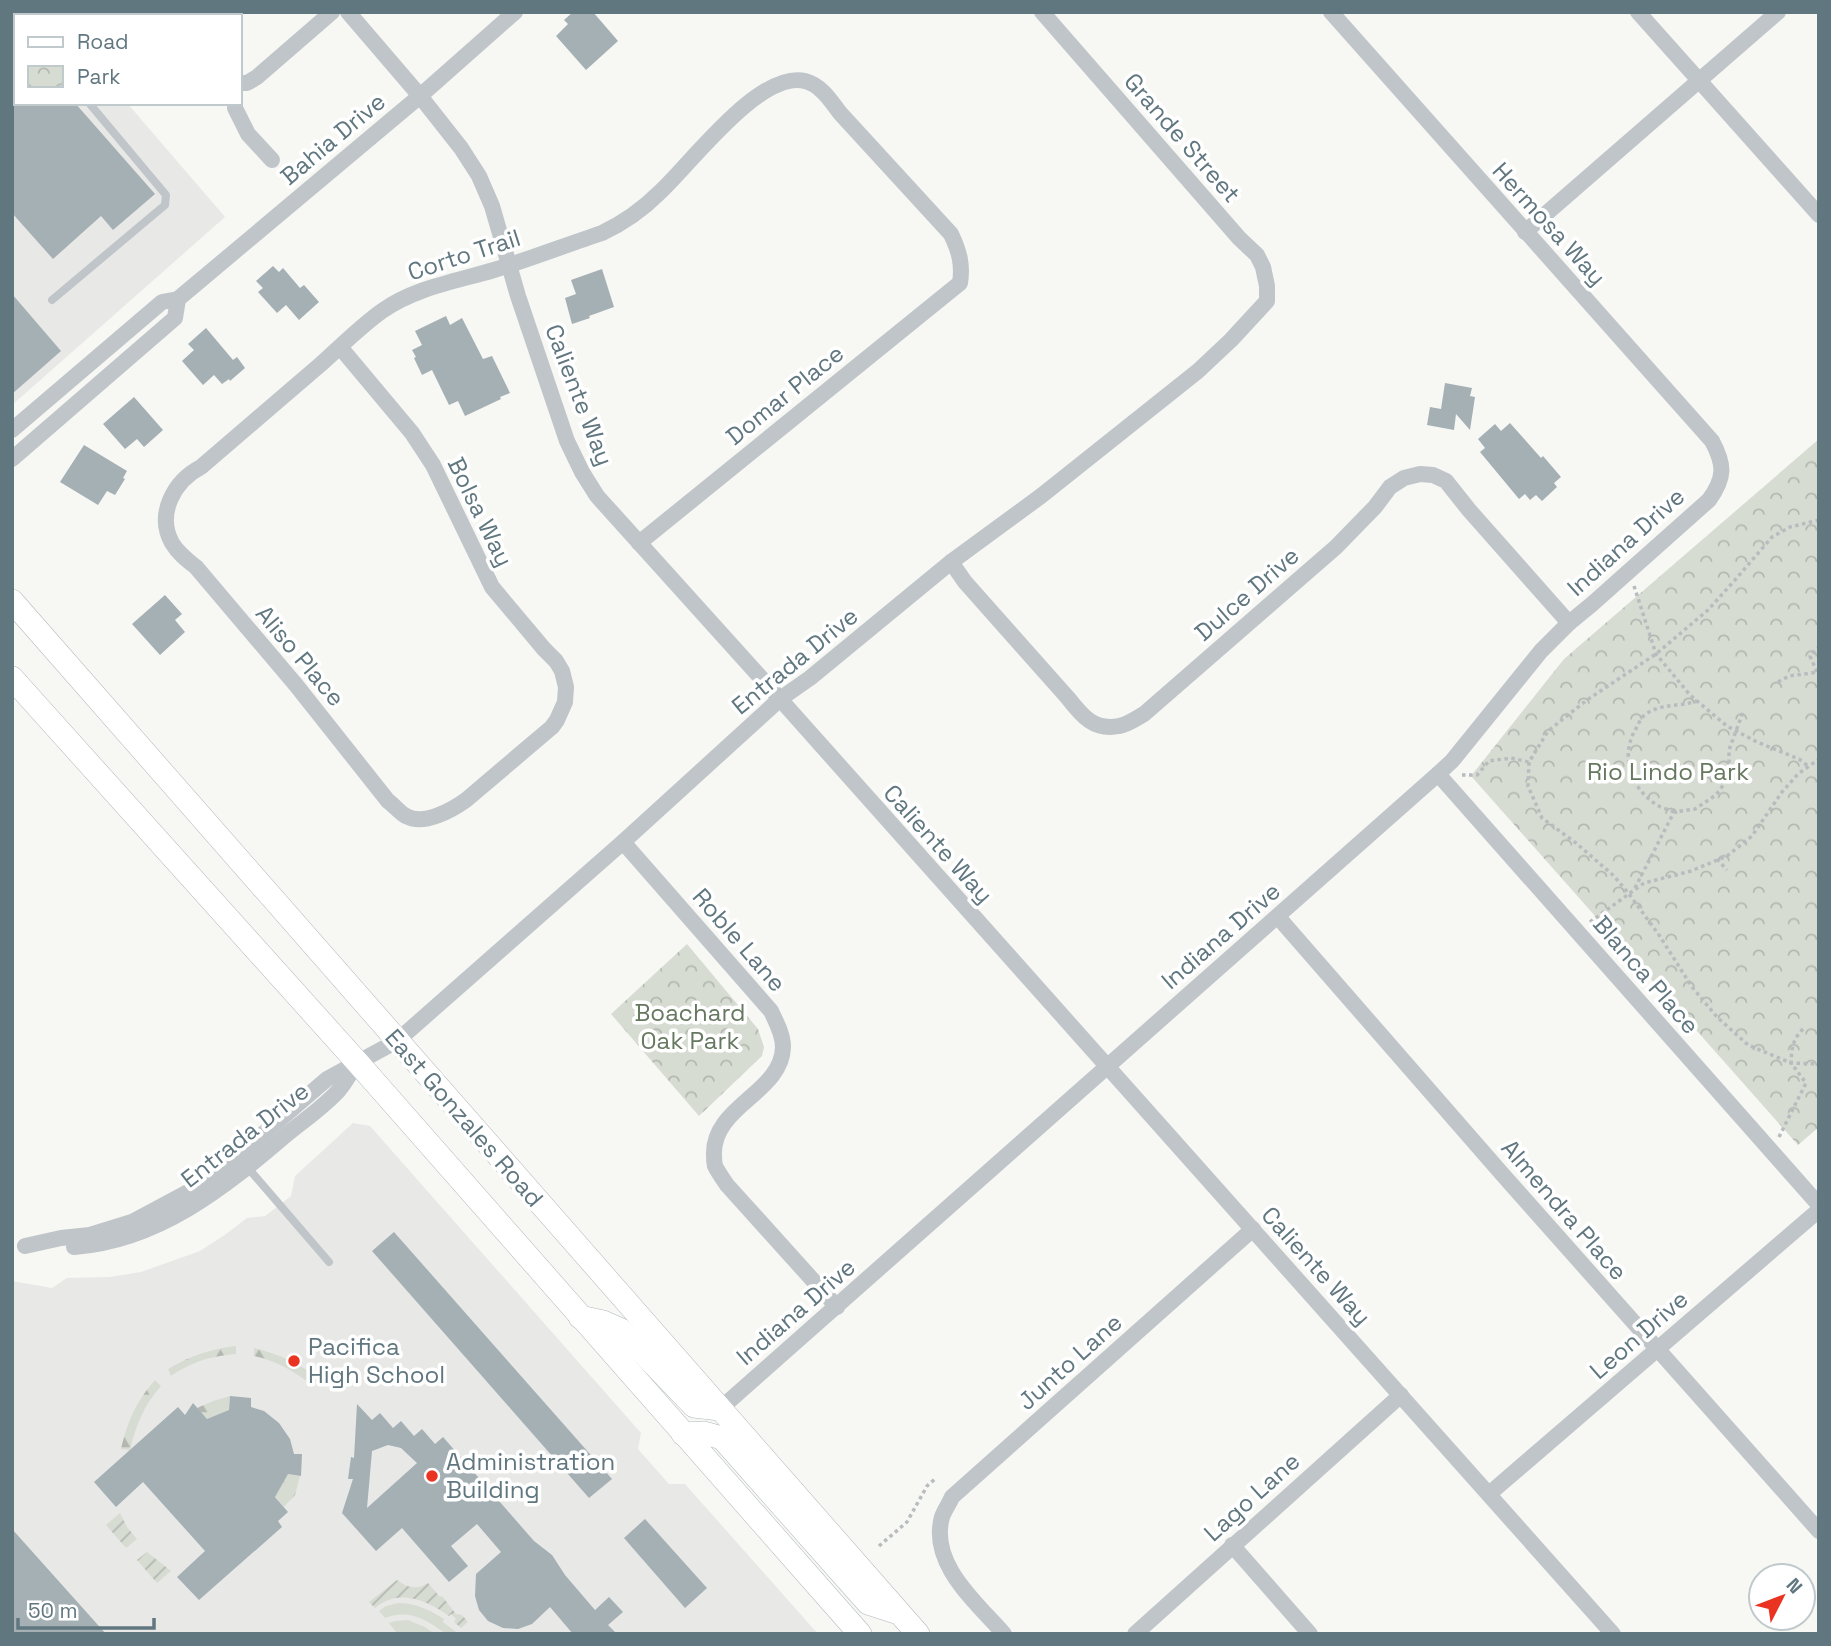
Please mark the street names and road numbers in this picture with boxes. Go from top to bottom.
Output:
street label: Grande Street [1117,66,1247,209]
street label: Bahia Drive [274,86,392,192]
street label: Hermosa Way [1486,155,1613,292]
street label: Corto Trail [404,222,524,287]
street label: Caliente Way [538,320,621,470]
street label: Domar Place [719,338,850,452]
street label: Bolsa Way [441,452,520,572]
street label: Indiana Drive [1560,481,1691,603]
street label: Dulce Drive [1188,540,1305,648]
street label: Aliso Place [249,599,352,713]
street label: Entrada Drive [725,600,864,721]
street label: Caliente Way [877,778,1000,910]
street label: Indiana Drive [1155,875,1287,996]
street label: Roble Lane [686,881,793,998]
street label: Blanca Place [1586,909,1706,1040]
street label: East Gonzales Road [378,1022,550,1213]
street label: Entrada Drive [174,1075,315,1194]
street label: Almendra Place [1495,1133,1634,1287]
street label: Caliente Way [1255,1200,1378,1332]
street label: Indiana Drive [730,1251,862,1372]
street label: Leon Drive [1583,1283,1694,1386]
street label: Junto Lane [1011,1307,1128,1417]
street label: Lago Lane [1197,1445,1306,1548]

